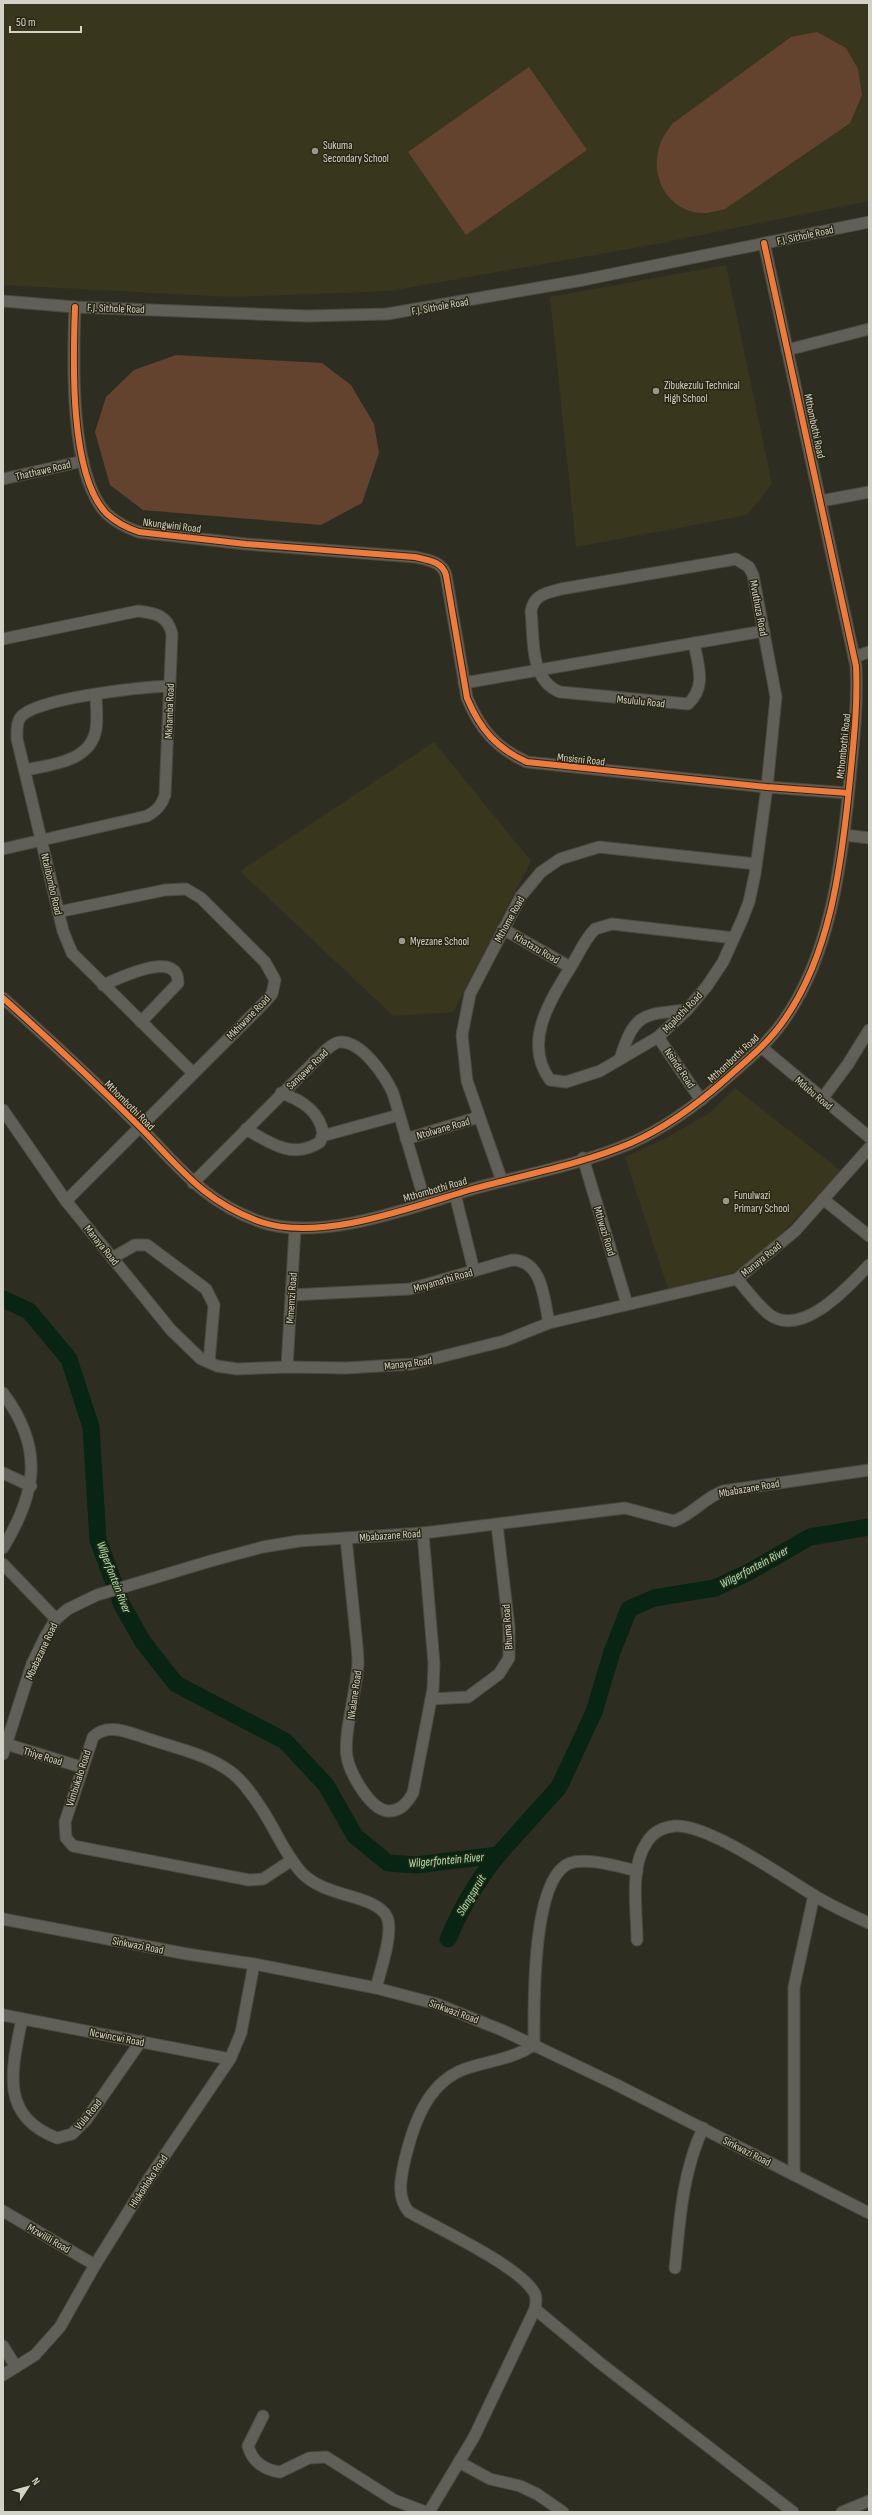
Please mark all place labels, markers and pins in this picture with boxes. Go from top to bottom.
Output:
place label: Sukuma Secondary School [323,139,389,165]
marker: Sukuma Secondary School [310,146,320,156]
place label: Zibukezulu Technical High School [664,379,740,405]
marker: Zibukezulu Technical High School [651,386,661,396]
place label: Myezane School [410,935,469,948]
marker: Myezane School [397,936,407,946]
place label: Funulwazi Primary School [734,1189,789,1215]
marker: Funulwazi Primary School [721,1196,731,1206]

